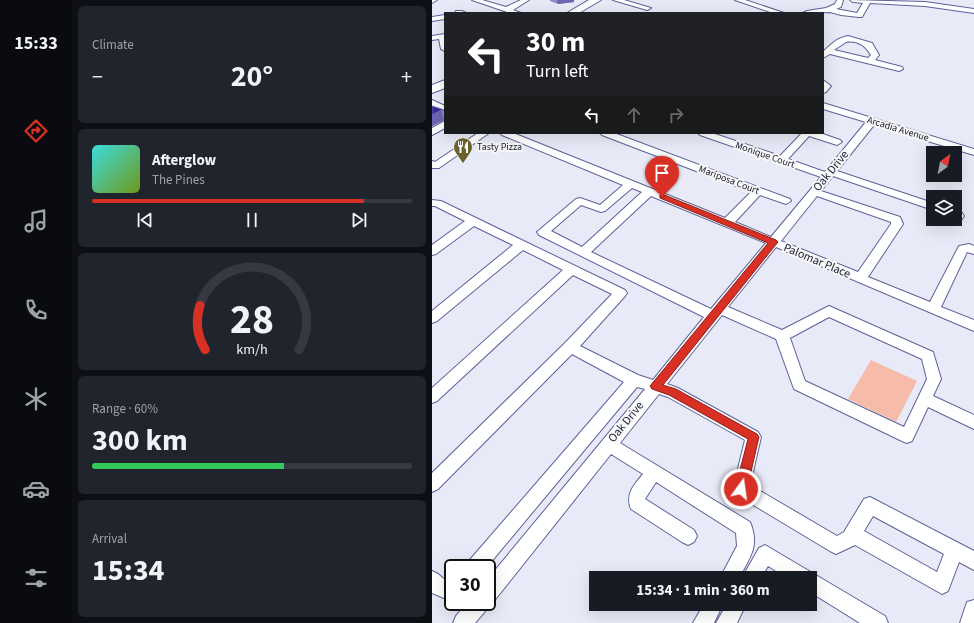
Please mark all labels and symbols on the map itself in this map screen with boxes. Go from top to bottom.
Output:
street label: Arcadia Avenue [865,113,931,145]
restaurant icon: Tasty Pizza [452,136,474,164]
street label: Monique Court [733,138,797,172]
place label: Tasty Pizza [477,140,522,154]
north arrow [926,146,962,182]
street label: Oak Drive [809,147,853,195]
pin [645,156,679,197]
street label: Mariposa Court [697,162,762,198]
street label: Palomar Place [781,239,853,283]
street label: Oak Drive [604,398,648,446]
position arrow [720,468,762,510]
speed limit sign: 30 [444,559,496,611]

